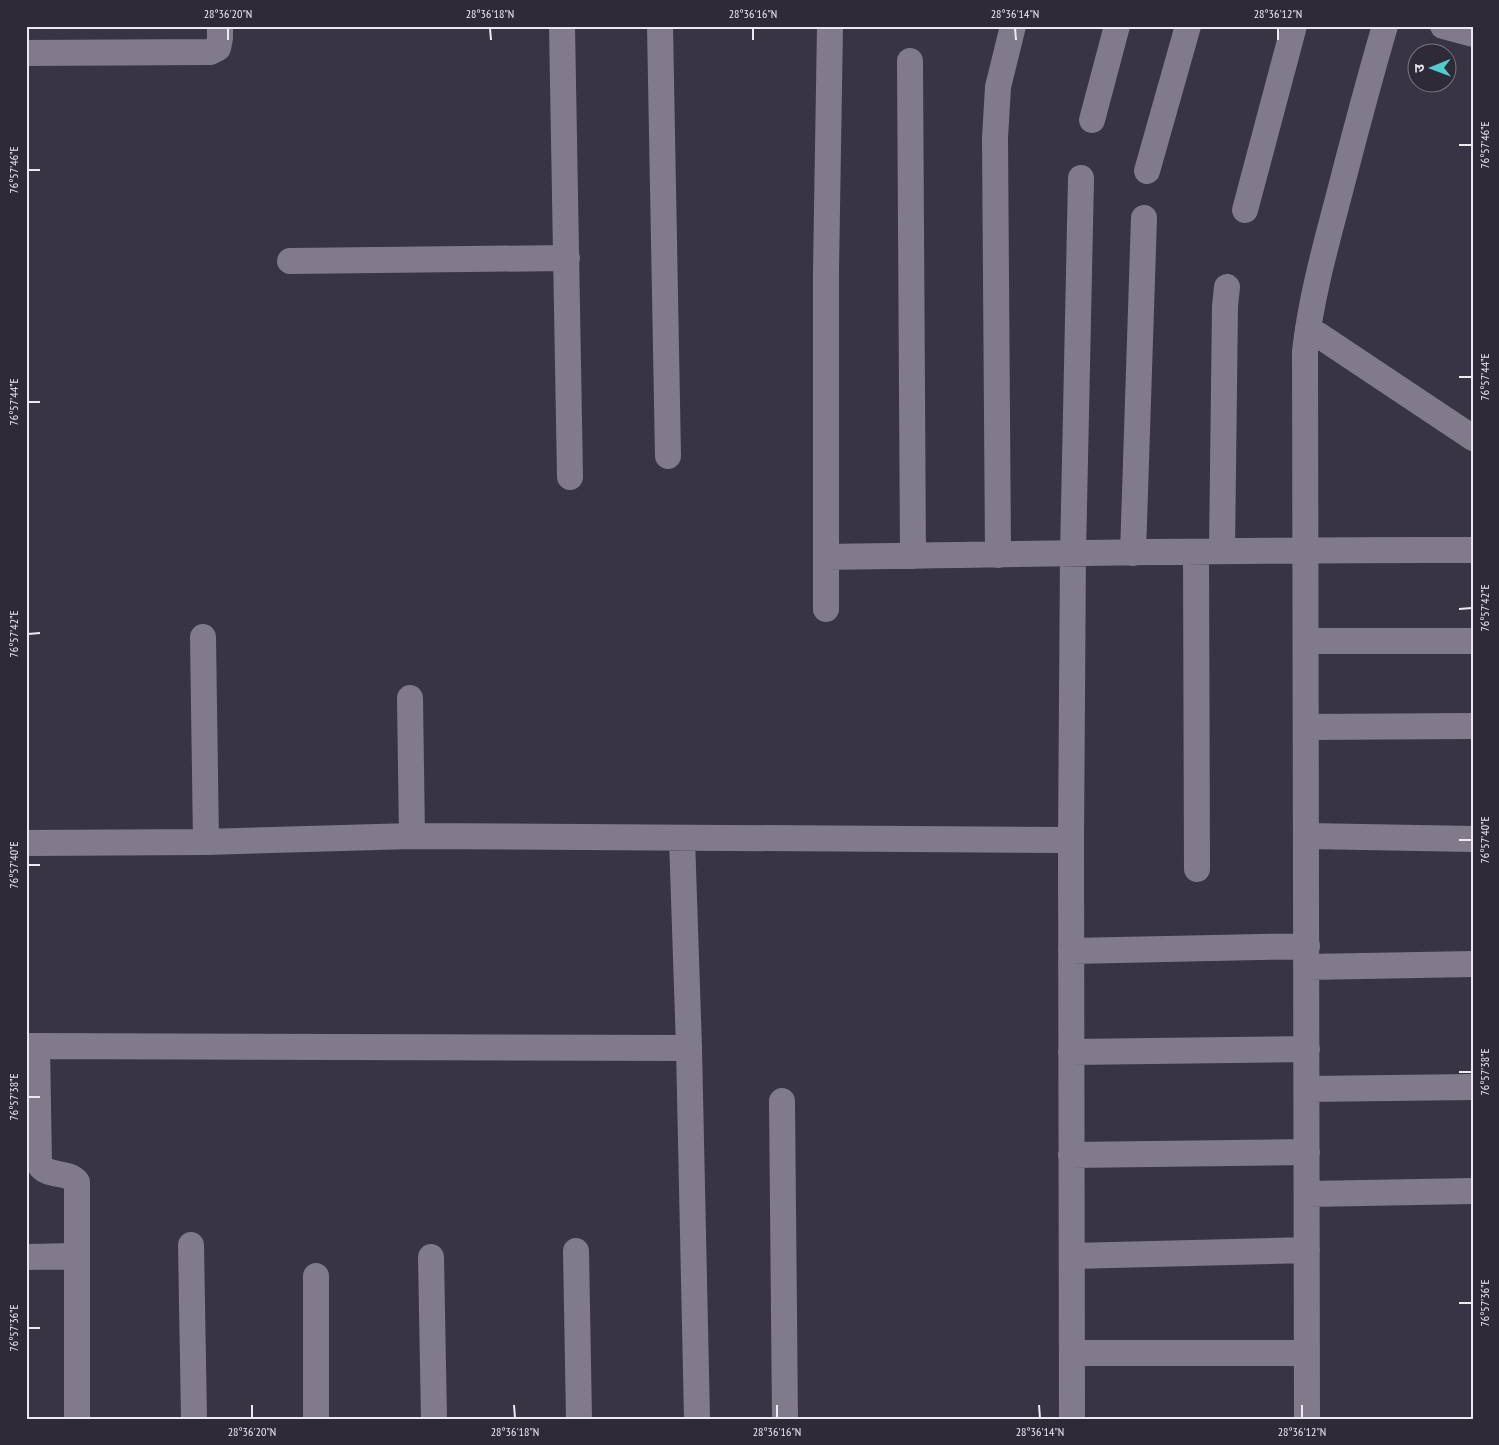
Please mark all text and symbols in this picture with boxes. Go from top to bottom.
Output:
text: 28°36'20"N [204,6,252,21]
text: 28°36'18"N [466,6,514,21]
text: 28°36'16"N [729,6,777,21]
text: 28°36'14"N [991,6,1039,21]
text: 28°36'12"N [1254,6,1302,21]
north arrow [1406,42,1456,92]
text: उ [1410,63,1428,72]
text: 76°57'46"E [1477,121,1492,169]
text: 76°57'46"E [6,146,21,194]
text: 76°57'44"E [1477,353,1492,401]
text: 76°57'44"E [6,378,21,426]
text: 76°57'42"E [1477,584,1492,632]
text: 76°57'42"E [6,610,21,658]
text: 76°57'40"E [1477,816,1492,864]
text: 76°57'40"E [6,841,21,889]
text: 76°57'38"E [1477,1048,1492,1096]
text: 76°57'38"E [6,1073,21,1121]
text: 76°57'36"E [1477,1279,1492,1327]
text: 76°57'36"E [6,1304,21,1352]
text: 28°36'20"N [228,1424,276,1439]
text: 28°36'18"N [491,1424,539,1439]
text: 28°36'16"N [753,1424,801,1439]
text: 28°36'14"N [1016,1424,1064,1439]
text: 28°36'12"N [1278,1424,1326,1439]

